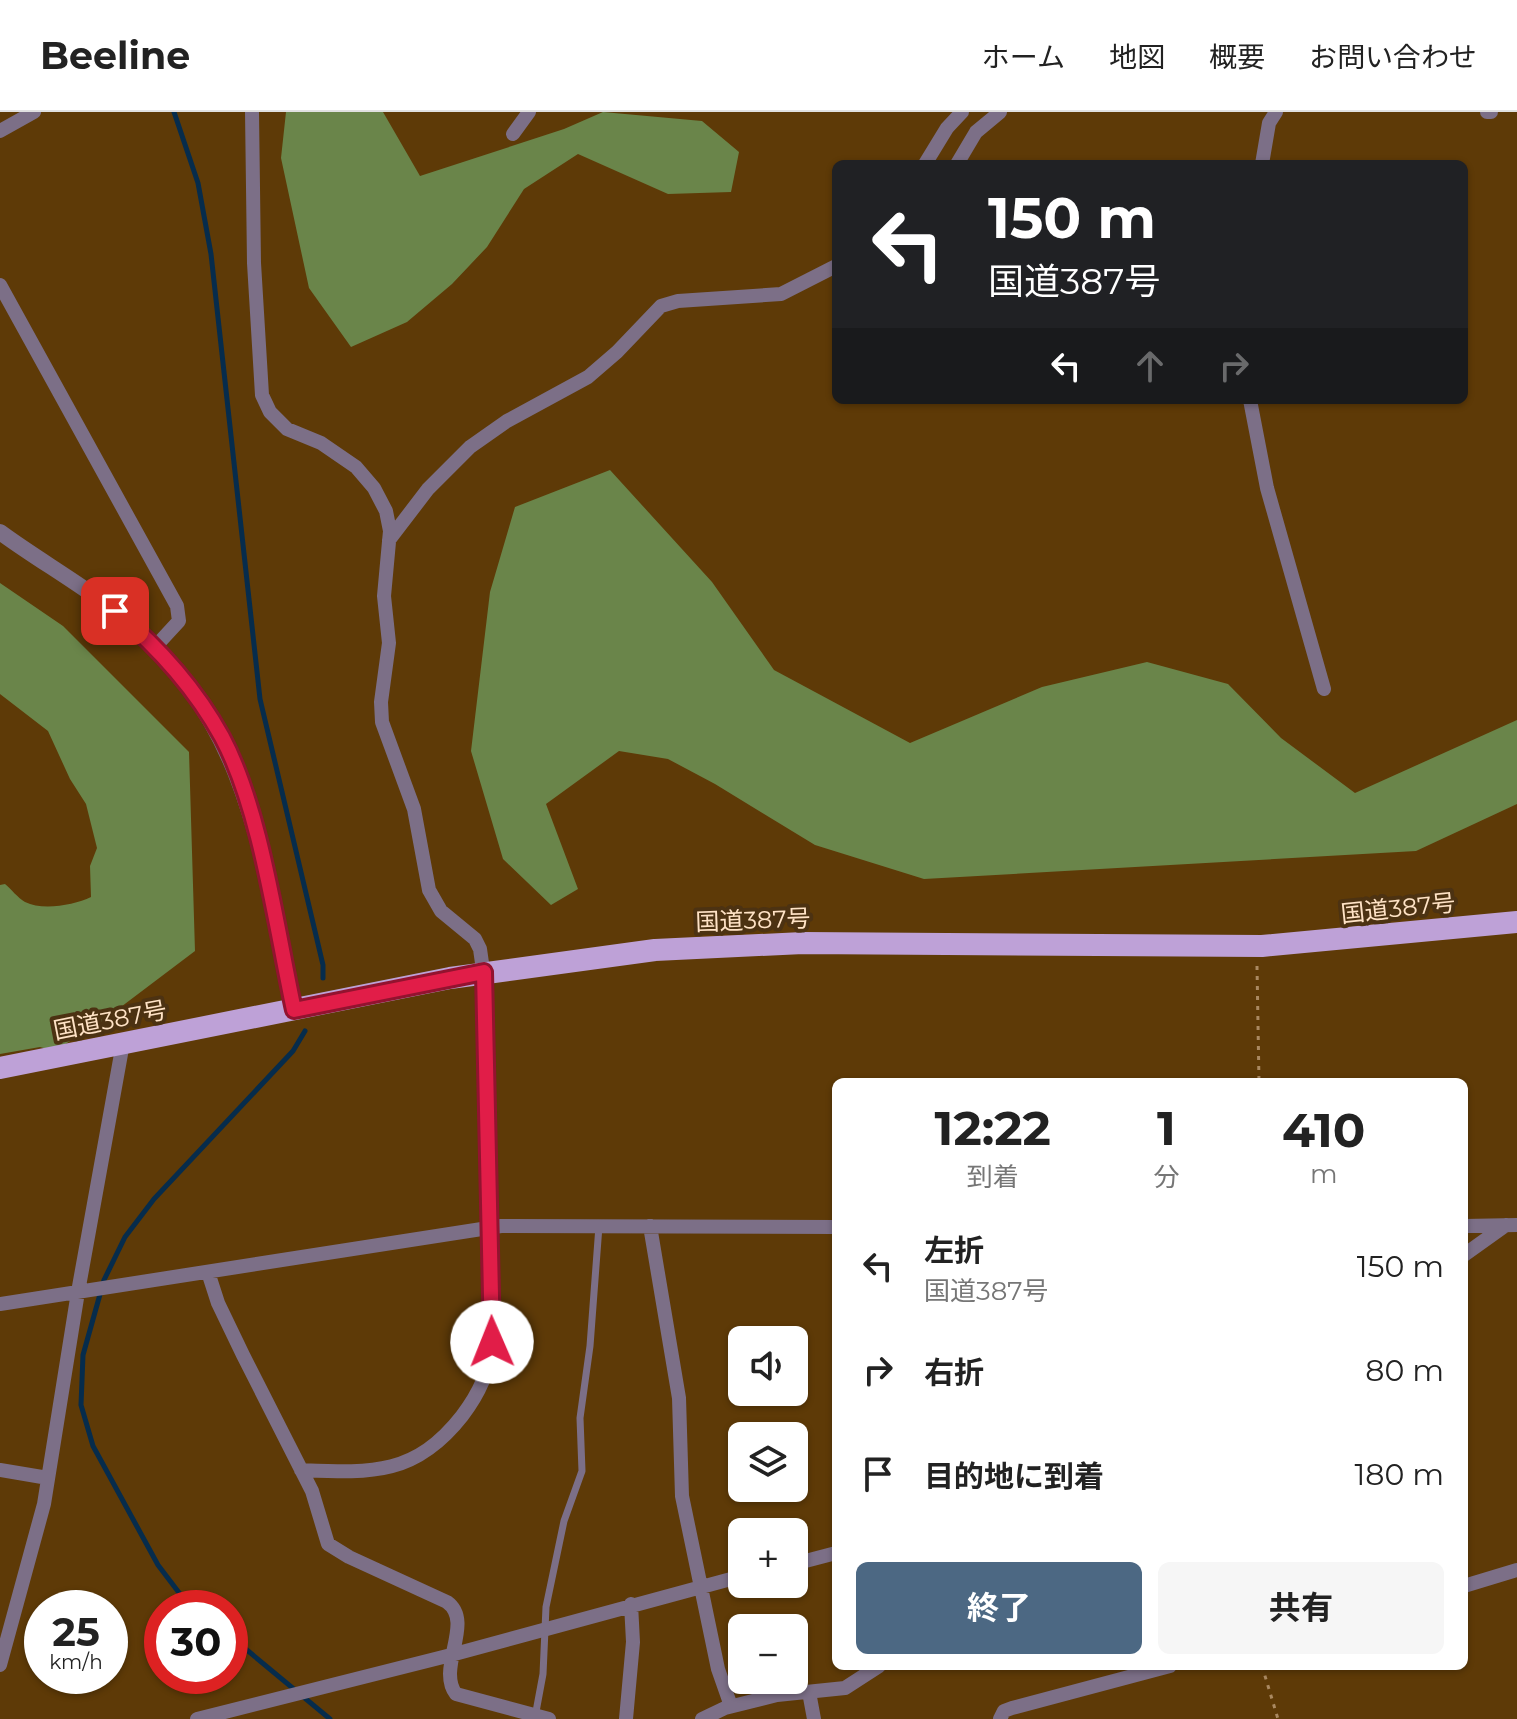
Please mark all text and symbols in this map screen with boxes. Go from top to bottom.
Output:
text: Beeline [40,32,190,79]
text: ホーム [982,40,1065,74]
text: 地図 [1109,40,1165,74]
text: 概要 [1209,40,1265,74]
text: お問い合わせ [1309,40,1477,74]
text: 150 m [988,184,1156,252]
icon: left [856,192,960,296]
text: 国道387号 [988,259,1160,303]
icon: left [1044,344,1088,388]
icon: ahead [1128,344,1172,388]
icon: right [1212,344,1256,388]
pin [81,577,149,645]
icon: arrive [93,589,137,633]
street label: 国道387号 [1339,888,1457,928]
street label: 国道387号 [695,904,811,936]
street label: 国道387号 [51,995,169,1045]
text: 12:22 [935,1099,1051,1157]
text: 1 [1157,1099,1176,1157]
text: 410 [1282,1101,1365,1159]
text: m [1310,1158,1338,1190]
text: 到着 [967,1161,1019,1193]
text: 分 [1154,1161,1180,1193]
text: 左折 [924,1232,984,1269]
icon: left [856,1244,900,1288]
text: 150 m [1357,1248,1444,1285]
text: 国道387号 [924,1275,1049,1307]
position arrow [450,1300,534,1384]
map controls [728,1326,808,1694]
button: sound [728,1326,808,1406]
icon: right [856,1348,900,1392]
text: 80 m [1365,1352,1444,1389]
text: 右折 [924,1354,984,1391]
button: layers [728,1422,808,1502]
icon: arrive [856,1452,900,1496]
text: 180 m [1354,1456,1444,1493]
text: 目的地に到着 [924,1458,1104,1495]
button: + [728,1518,808,1598]
button: 終了 [856,1562,1142,1654]
button: 共有 [1158,1562,1444,1654]
speed limit sign: 30 [144,1590,248,1694]
text: 25 [52,1607,100,1656]
button: − [728,1614,808,1694]
text: km/h [49,1650,103,1674]

